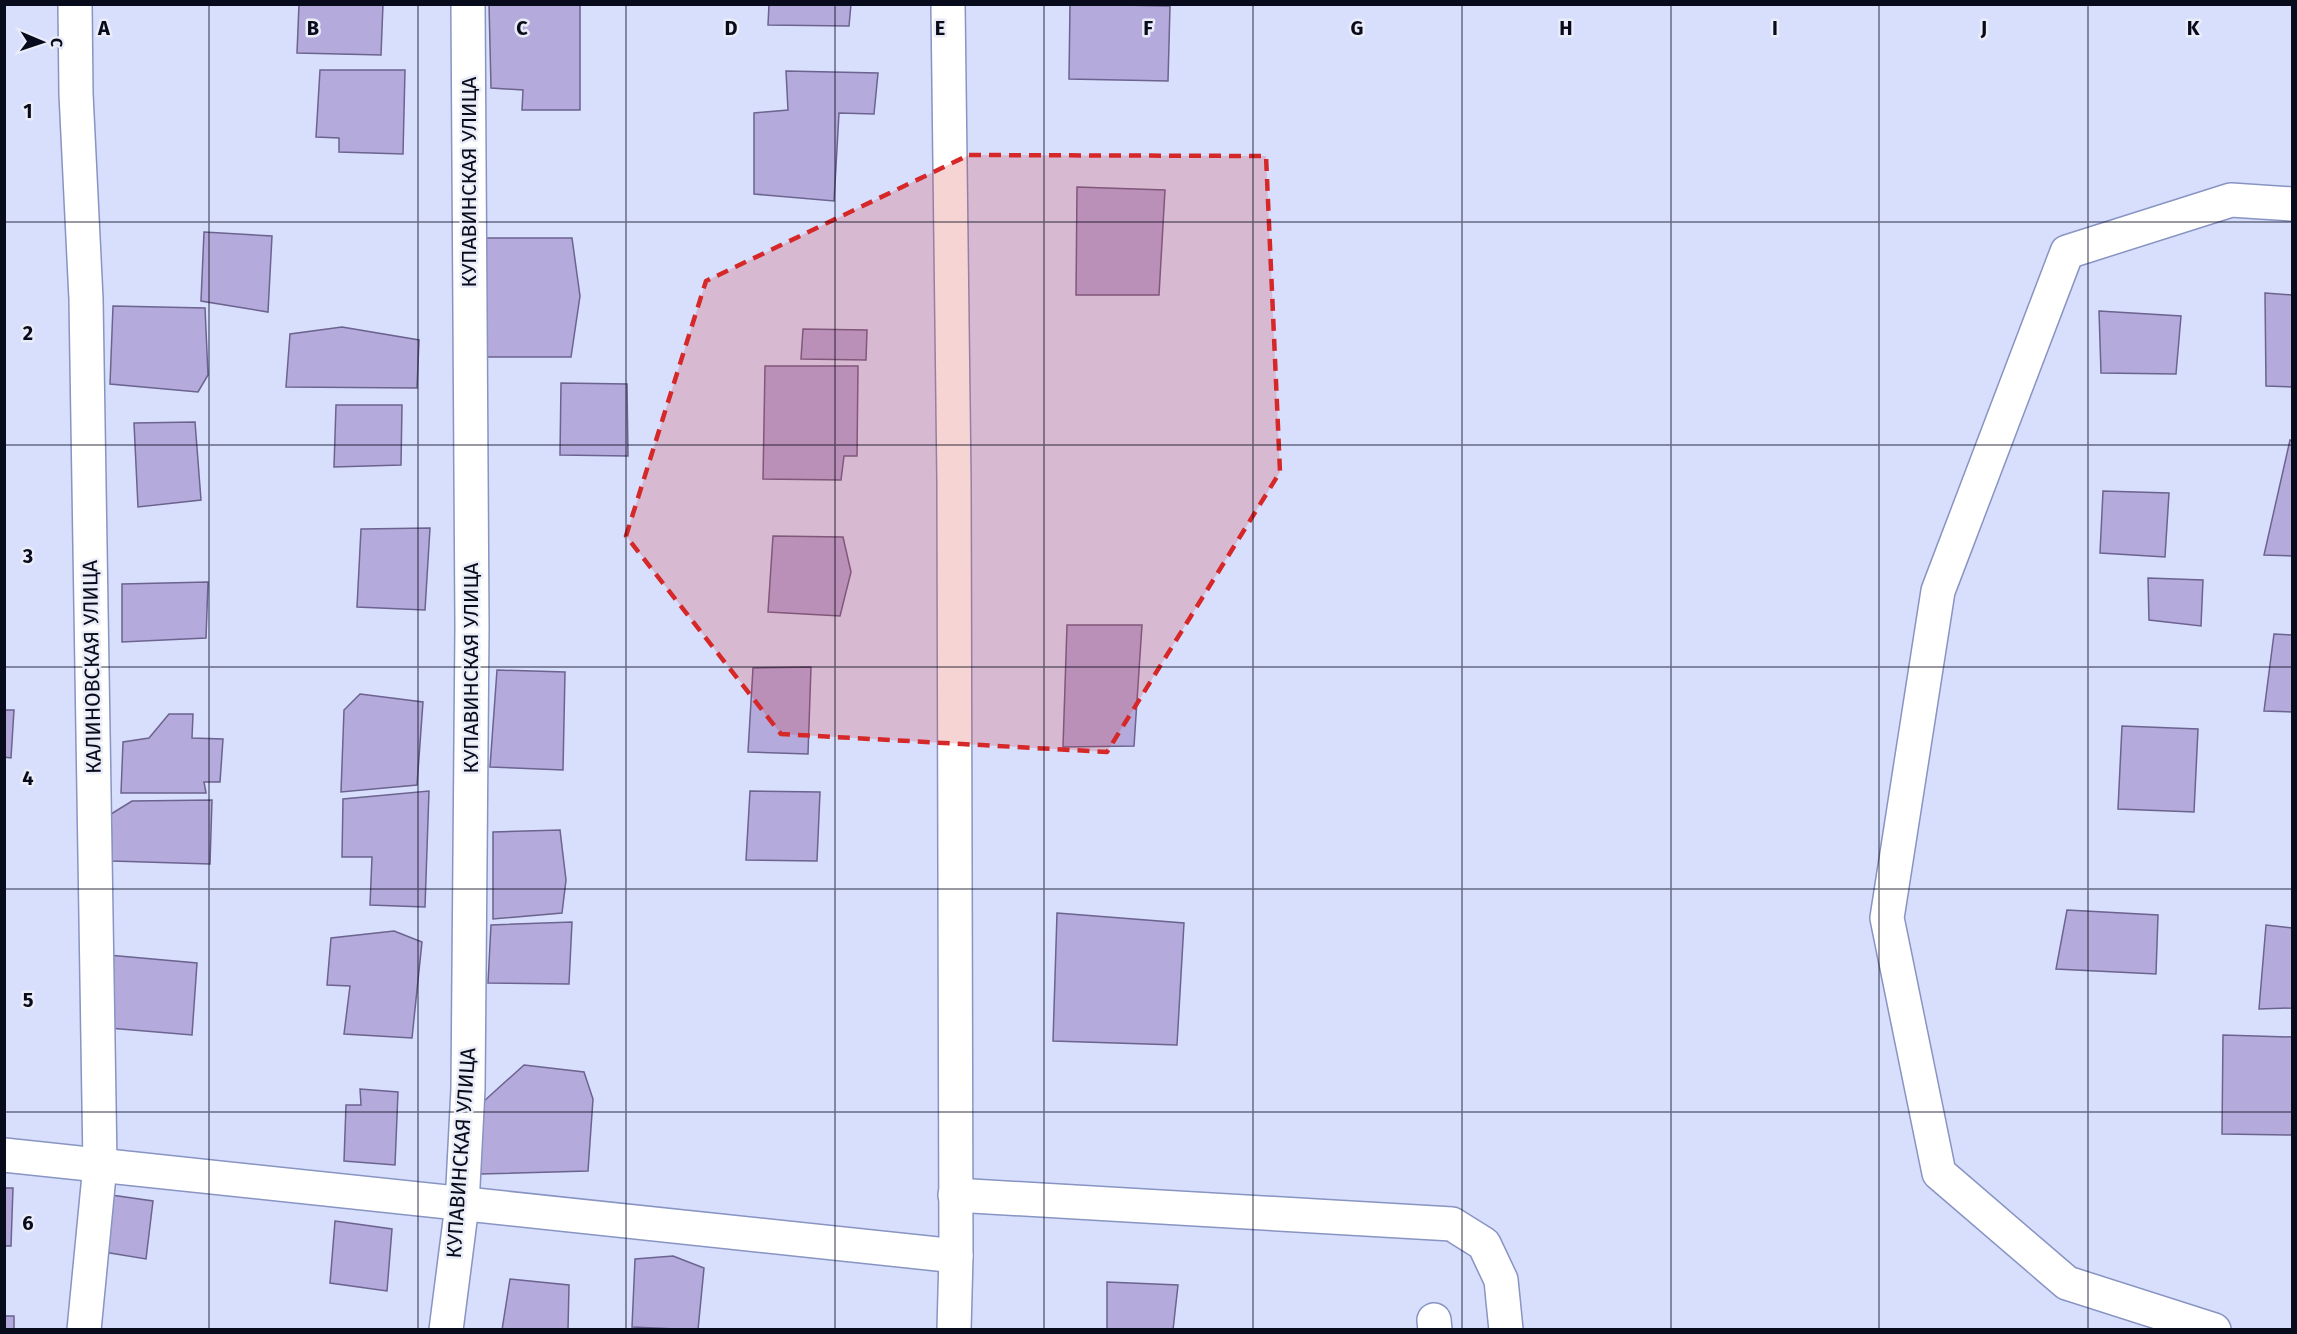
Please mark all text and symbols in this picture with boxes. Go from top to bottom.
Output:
north arrow [12,12,72,72]
text: A [97,16,111,40]
text: B [307,16,319,40]
text: C [516,16,528,40]
text: D [724,16,738,40]
text: E [935,16,945,40]
text: F [1143,16,1153,40]
text: G [1351,16,1363,40]
text: H [1559,16,1573,40]
text: I [1772,16,1778,40]
text: J [1980,16,1987,40]
text: K [2187,16,2200,40]
text: С [47,38,66,48]
street label: КУПАВИНСКАЯ УЛИЦА [456,77,482,287]
text: 1 [23,99,33,123]
text: 2 [23,321,33,345]
text: 3 [22,544,33,568]
street label: КАЛИНОВСКАЯ УЛИЦА [77,560,107,774]
street label: КУПАВИНСКАЯ УЛИЦА [458,563,484,773]
text: 4 [22,766,34,790]
text: 5 [23,988,34,1012]
street label: КУПАВИНСКАЯ УЛИЦА [441,1047,481,1259]
text: 6 [22,1211,34,1235]

